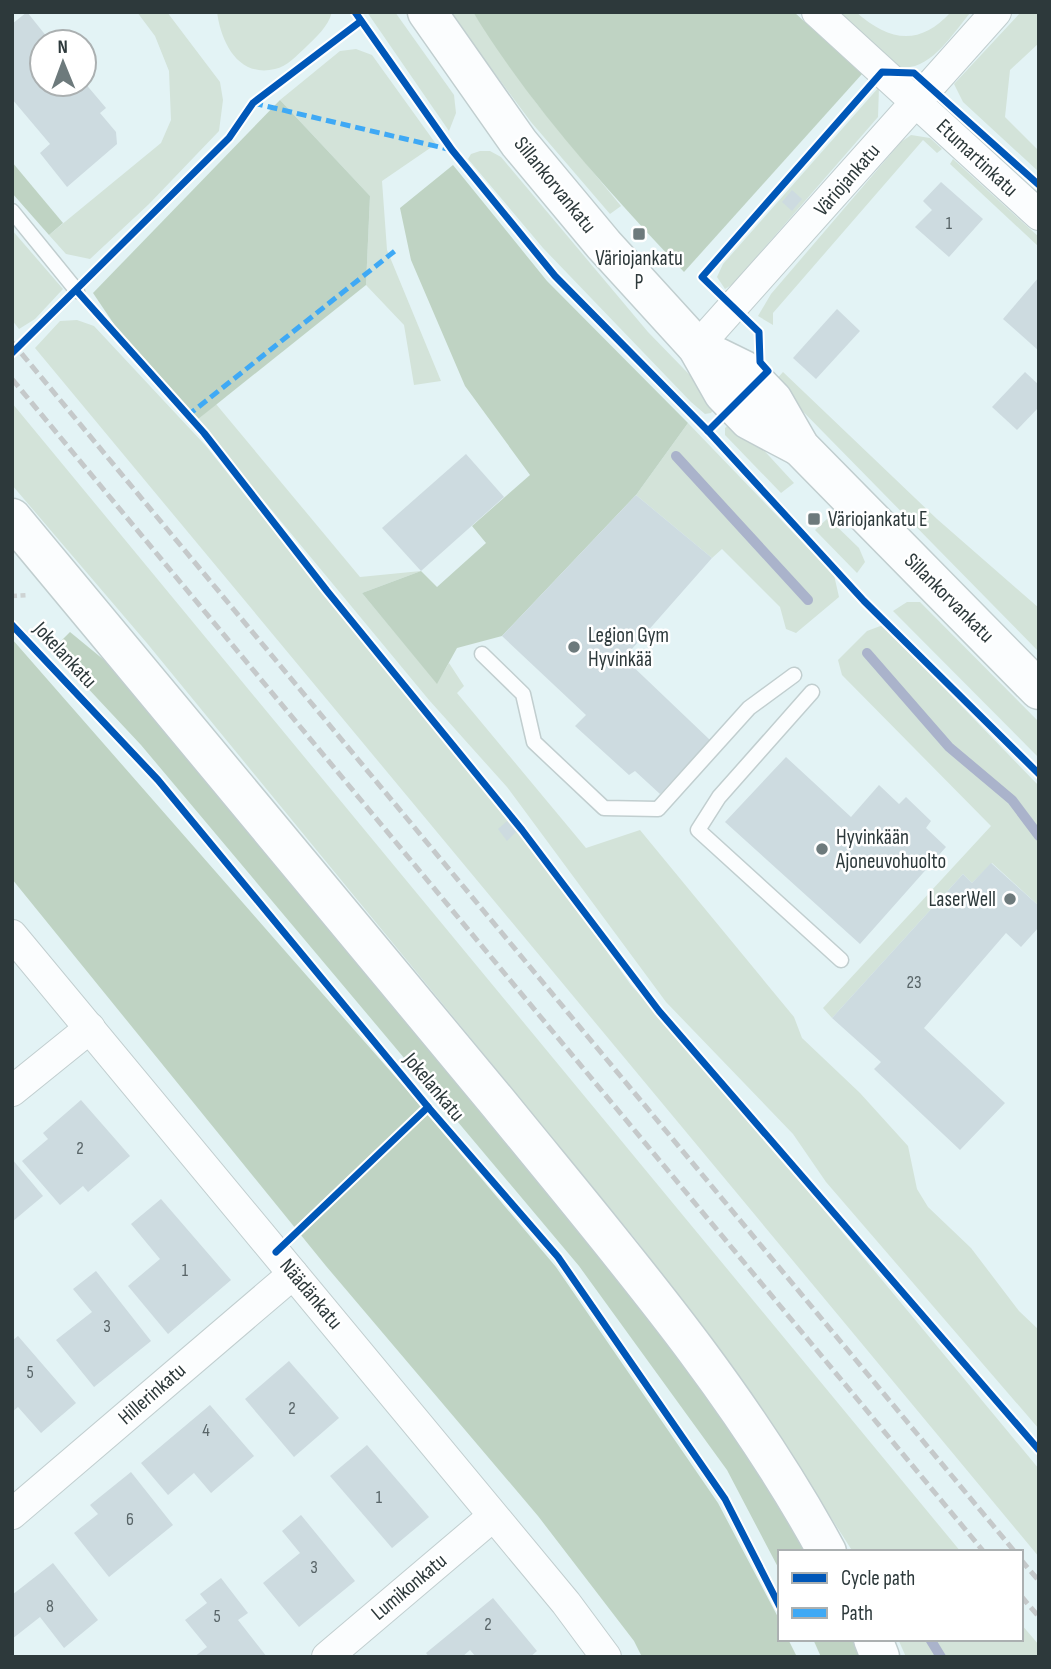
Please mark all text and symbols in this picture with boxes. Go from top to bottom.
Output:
north arrow [28,28,98,98]
text: N [57,36,68,59]
street label: Etumartinkatu [931,114,1023,202]
street label: Sillankorvankatu [509,132,601,238]
street label: Väriojankatu [809,139,885,221]
house number: 1 [946,213,953,234]
marker: Väriojankatu P [631,226,647,242]
place label: Väriojankatu P [595,246,683,295]
place label: Väriojankatu E [828,507,928,532]
marker: Väriojankatu E [806,511,822,527]
street label: Sillankorvankatu [899,548,999,648]
street label: Jokelankatu [27,616,102,693]
place label: Legion Gym Hyvinkää [588,623,669,672]
marker: Legion Gym Hyvinkää [566,639,582,655]
place label: Hyvinkään Ajoneuvohuolto [835,825,946,874]
marker: Hyvinkään Ajoneuvohuolto [814,841,830,857]
place label: LaserWell [929,887,996,912]
marker: LaserWell [1002,891,1018,907]
house number: 23 [907,972,922,993]
street label: Jokelankatu [398,1047,470,1126]
house number: 2 [76,1138,84,1159]
street label: Näädänkatu [274,1254,348,1334]
house number: 1 [182,1260,189,1281]
house number: 3 [103,1316,111,1337]
street label: Hillerinkatu [113,1358,191,1430]
house number: 5 [26,1362,34,1383]
house number: 2 [288,1398,296,1419]
house number: 4 [202,1420,210,1441]
house number: 1 [376,1487,383,1508]
house number: 6 [126,1509,134,1530]
street label: Lumikonkatu [366,1548,452,1626]
legend [778,1550,1023,1641]
house number: 3 [310,1557,318,1578]
text: Cycle path [841,1566,915,1591]
house number: 8 [46,1596,54,1617]
text: Path [841,1601,873,1626]
house number: 5 [213,1606,221,1627]
house number: 2 [484,1614,492,1635]

